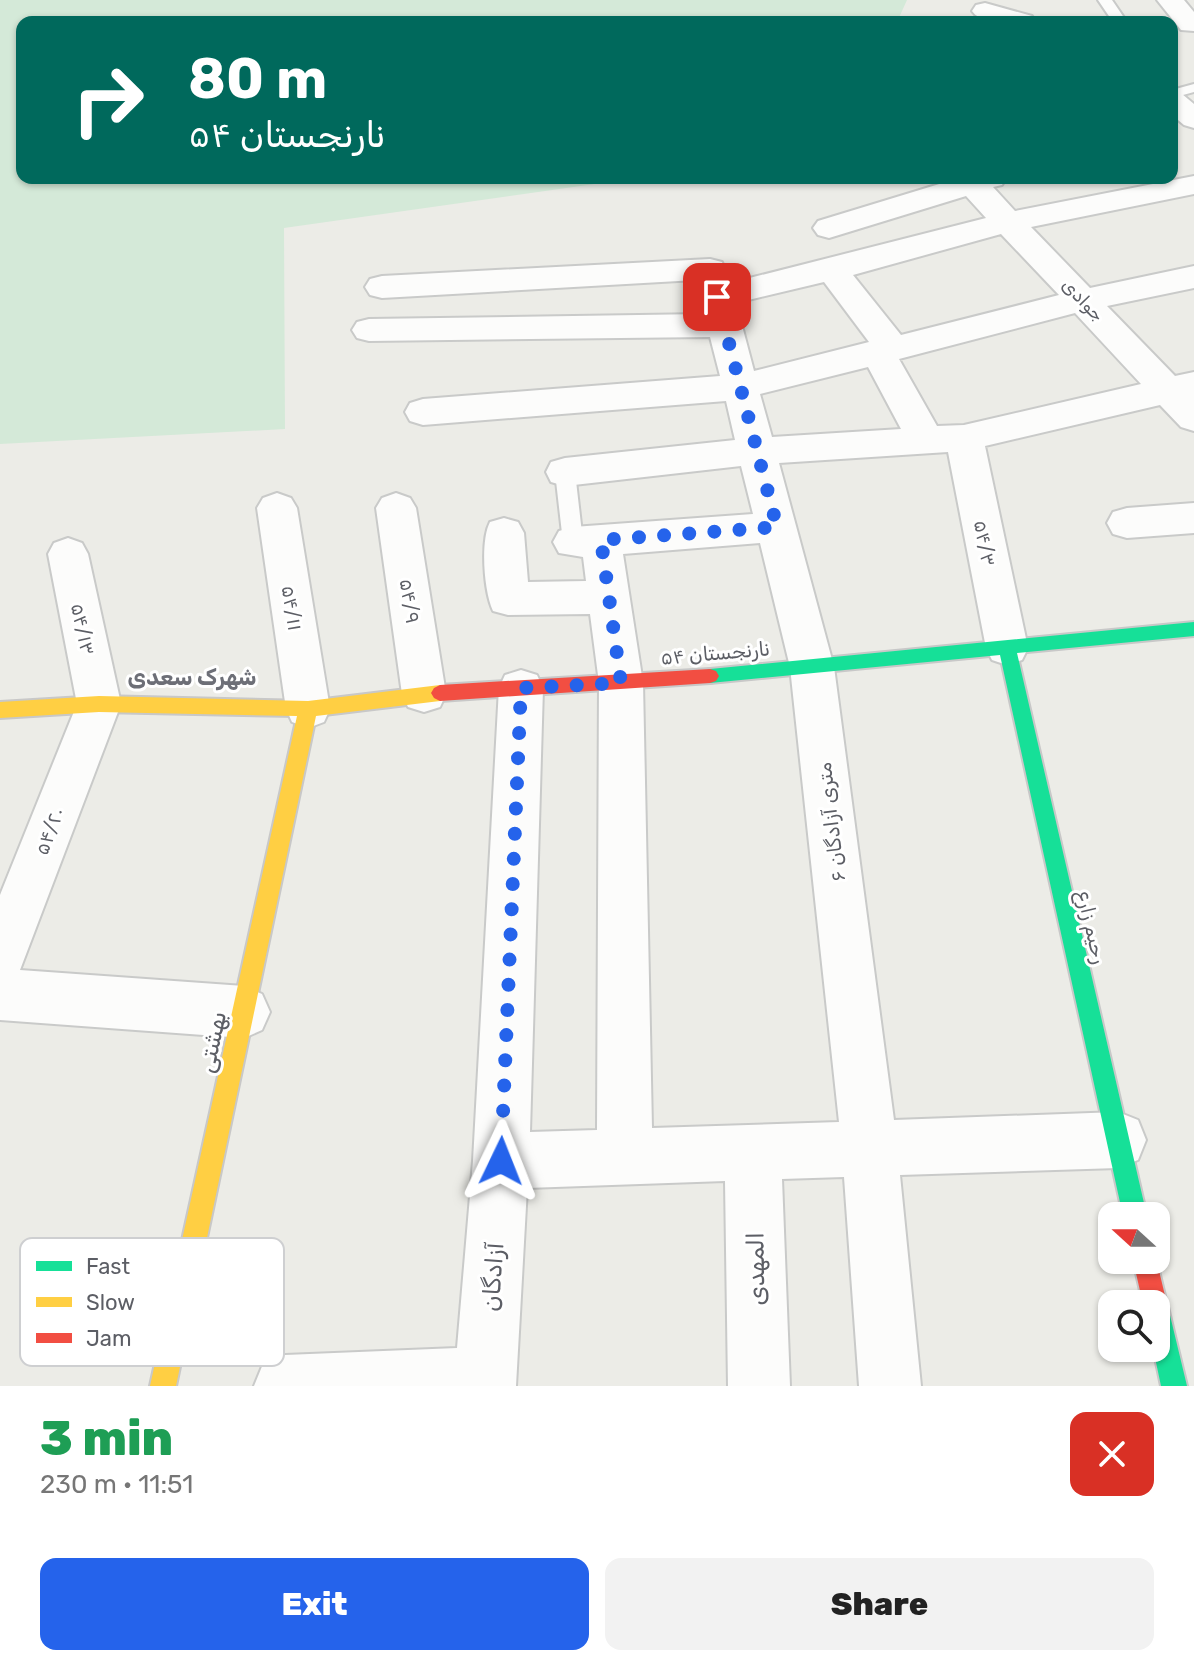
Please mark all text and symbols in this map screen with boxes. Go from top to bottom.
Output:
text: 80 m [188,46,327,112]
icon: right [56,48,160,152]
text: نارنجستان ۵۴ [188,113,385,156]
pin [683,263,751,331]
street label: جوادی [1057,274,1109,326]
icon: arrive [695,275,739,319]
street label: ۵۴/۳ [969,518,1001,568]
street label: ۵۴/۹ [395,577,425,625]
street label: ۵۴/۱۱ [277,583,307,633]
street label: ۵۴/۱۳ [66,601,100,657]
street label: نارنجستان ۵۴ [659,636,771,670]
district label: شهرک سعدی [128,664,256,691]
street label: ۶ متری آزادگان [812,761,850,883]
street label: ۵۴/۲۰ [29,804,69,858]
street label: رحیم زارع [1070,888,1112,967]
street label: بهشتی [192,1009,232,1075]
position arrow [459,1119,543,1203]
north arrow [1098,1202,1170,1274]
map controls [1098,1202,1170,1362]
street label: المهدی [741,1232,771,1306]
legend [20,1238,284,1366]
street label: آزادگان [477,1241,509,1312]
text: Fast [86,1253,131,1280]
text: Slow [86,1289,135,1316]
button: search [1098,1290,1170,1362]
text: Jam [86,1325,132,1352]
text: 3 min [40,1410,173,1467]
button: close [1070,1412,1154,1496]
text: 230 m · 11:51 [40,1469,193,1500]
button: Exit [40,1558,589,1650]
button: Share [605,1558,1154,1650]

